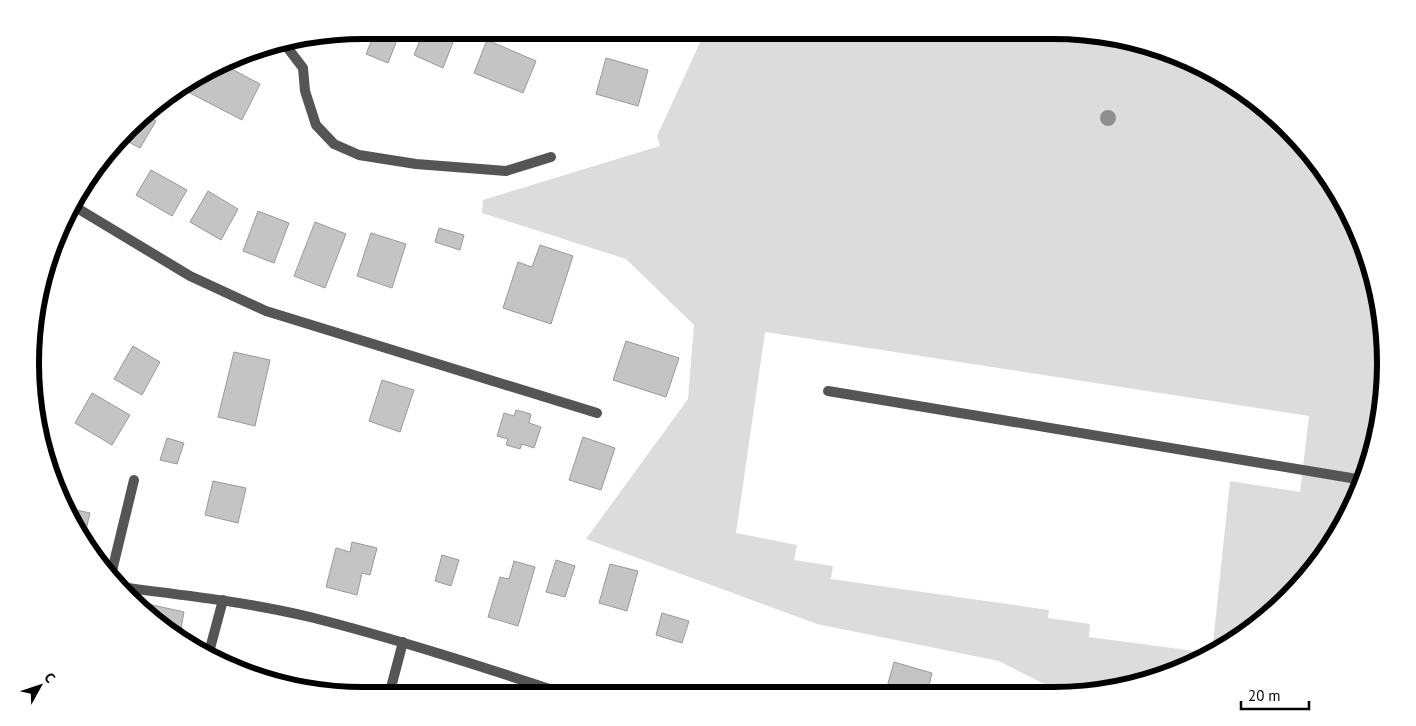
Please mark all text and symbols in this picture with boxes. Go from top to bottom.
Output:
north arrow [15,661,65,711]
text: С [41,669,59,687]
scale bar [1241,678,1308,710]
text: 20 m [1248,686,1281,705]

